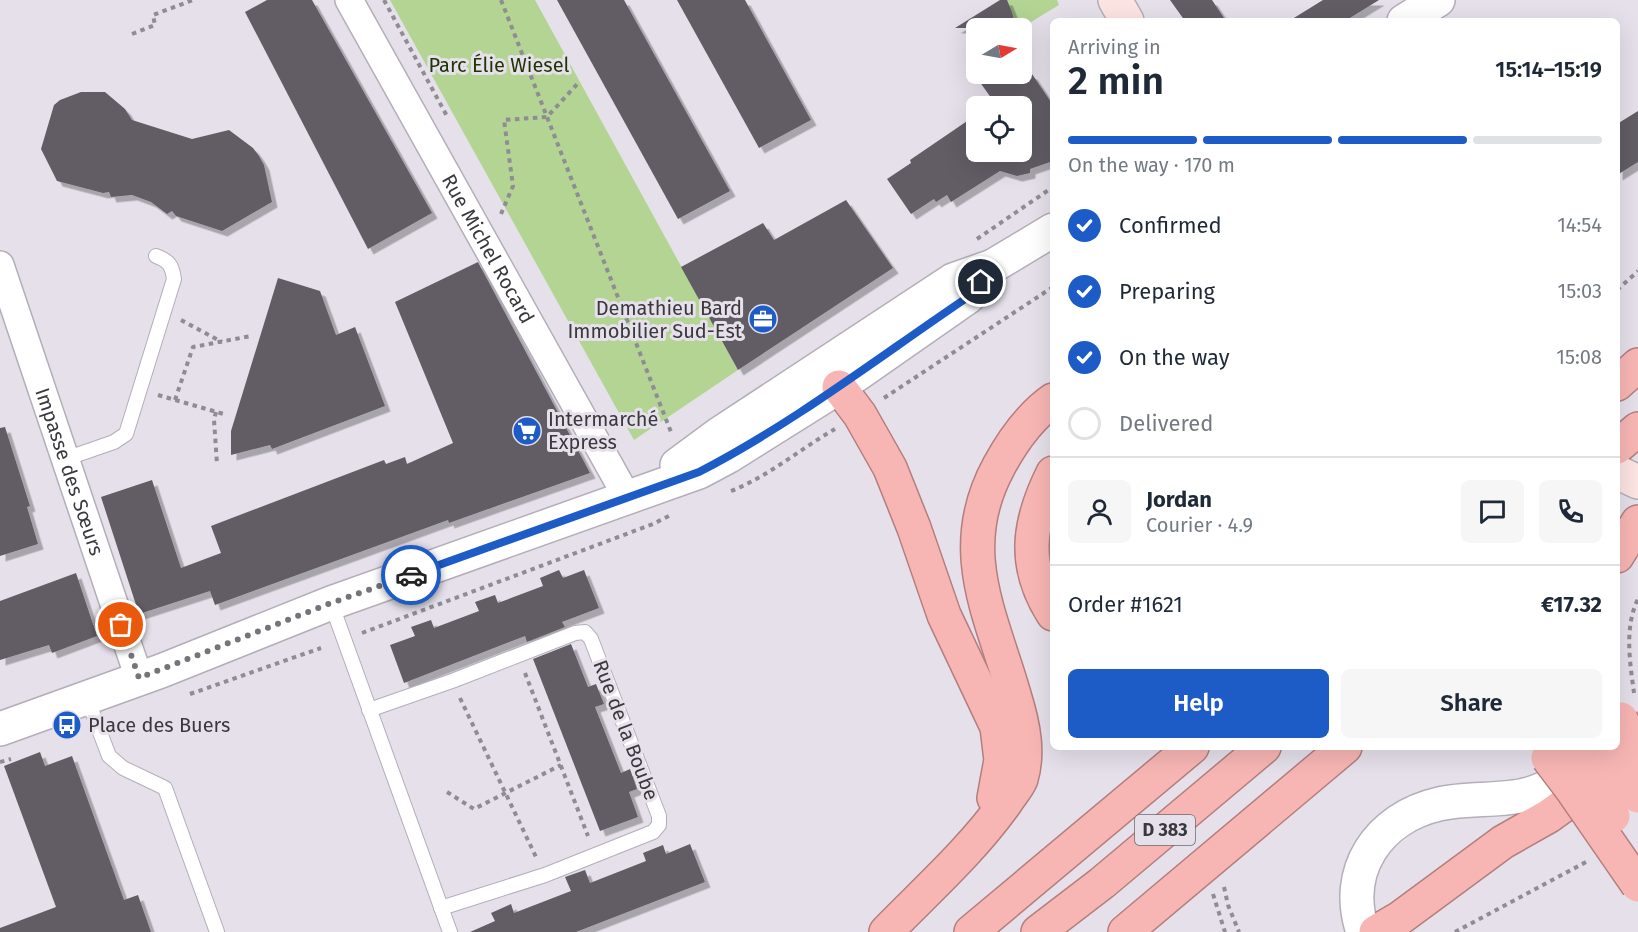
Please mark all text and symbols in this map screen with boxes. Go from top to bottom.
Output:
north arrow [966,18,1032,84]
map controls [966,18,1032,162]
text: Arriving in [1068,35,1161,59]
park label: Parc Élie Wiesel [429,53,570,77]
text: 15:14–15:19 [1495,56,1602,83]
text: 2 min [1068,58,1164,104]
button: locate [966,96,1032,162]
text: On the way · 170 m [1068,153,1235,177]
street label: Rue Michel Rocard [437,170,539,328]
icon: check [1068,209,1101,242]
text: Confirmed [1119,212,1222,239]
text: 14:54 [1557,213,1602,237]
pin [955,256,1006,307]
icon: home [964,265,997,298]
icon: check [1068,275,1101,308]
text: Preparing [1119,278,1215,305]
text: 15:03 [1558,279,1602,303]
place label: Demathieu Bard Immobilier Sud-Est [567,296,743,343]
office icon: Demathieu Bard Immobilier Sud-Est [747,303,779,335]
icon: check [1068,341,1101,374]
text: On the way [1119,344,1230,371]
text: 15:08 [1556,345,1602,369]
street label: Impasse des Sœurs [30,385,109,559]
place label: Intermarché Express [548,407,658,454]
text: Delivered [1119,410,1214,437]
supermarket icon: Intermarché Express [511,415,543,447]
button: person [1068,480,1131,543]
button: chat [1461,480,1524,543]
button: phone [1539,480,1602,543]
text: Jordan [1146,486,1212,513]
text: Courier · 4.9 [1146,513,1253,537]
courier [381,545,441,605]
icon: car [395,559,428,592]
text: Order #1621 [1068,591,1183,618]
text: €17.32 [1541,591,1602,618]
pin [95,599,146,650]
icon: bag [104,608,137,641]
street label: Rue de la Boube [588,656,664,804]
button: Help [1068,669,1329,738]
button: Share [1341,669,1602,738]
bus stop icon: Place des Buers [51,709,83,741]
place label: Place des Buers [88,713,230,737]
road number: D 383 [1135,815,1195,845]

